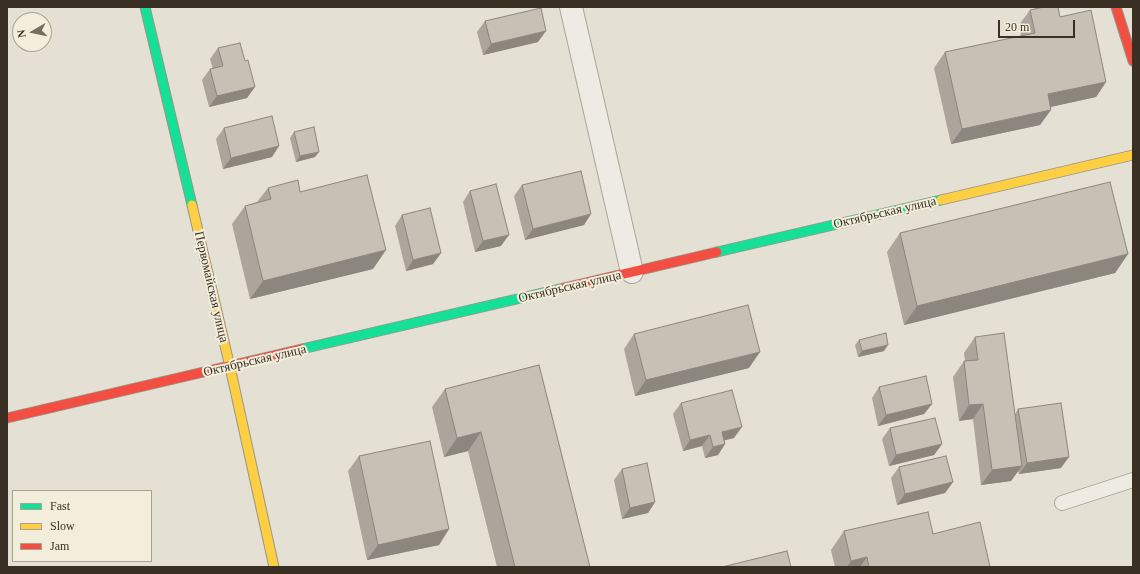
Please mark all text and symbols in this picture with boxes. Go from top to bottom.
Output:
north arrow [12,12,52,52]
scale bar [1000,12,1077,38]
text: 20 m [1005,20,1029,34]
text: N [15,29,28,39]
street label: Октябрьская улица [832,194,938,232]
street label: Первомайская улица [191,230,231,344]
street label: Октябрьская улица [517,268,623,306]
street label: Октябрьская улица [202,342,308,380]
legend [12,490,152,562]
text: Fast [50,499,70,513]
text: Slow [50,519,75,533]
text: Jam [50,539,69,553]

